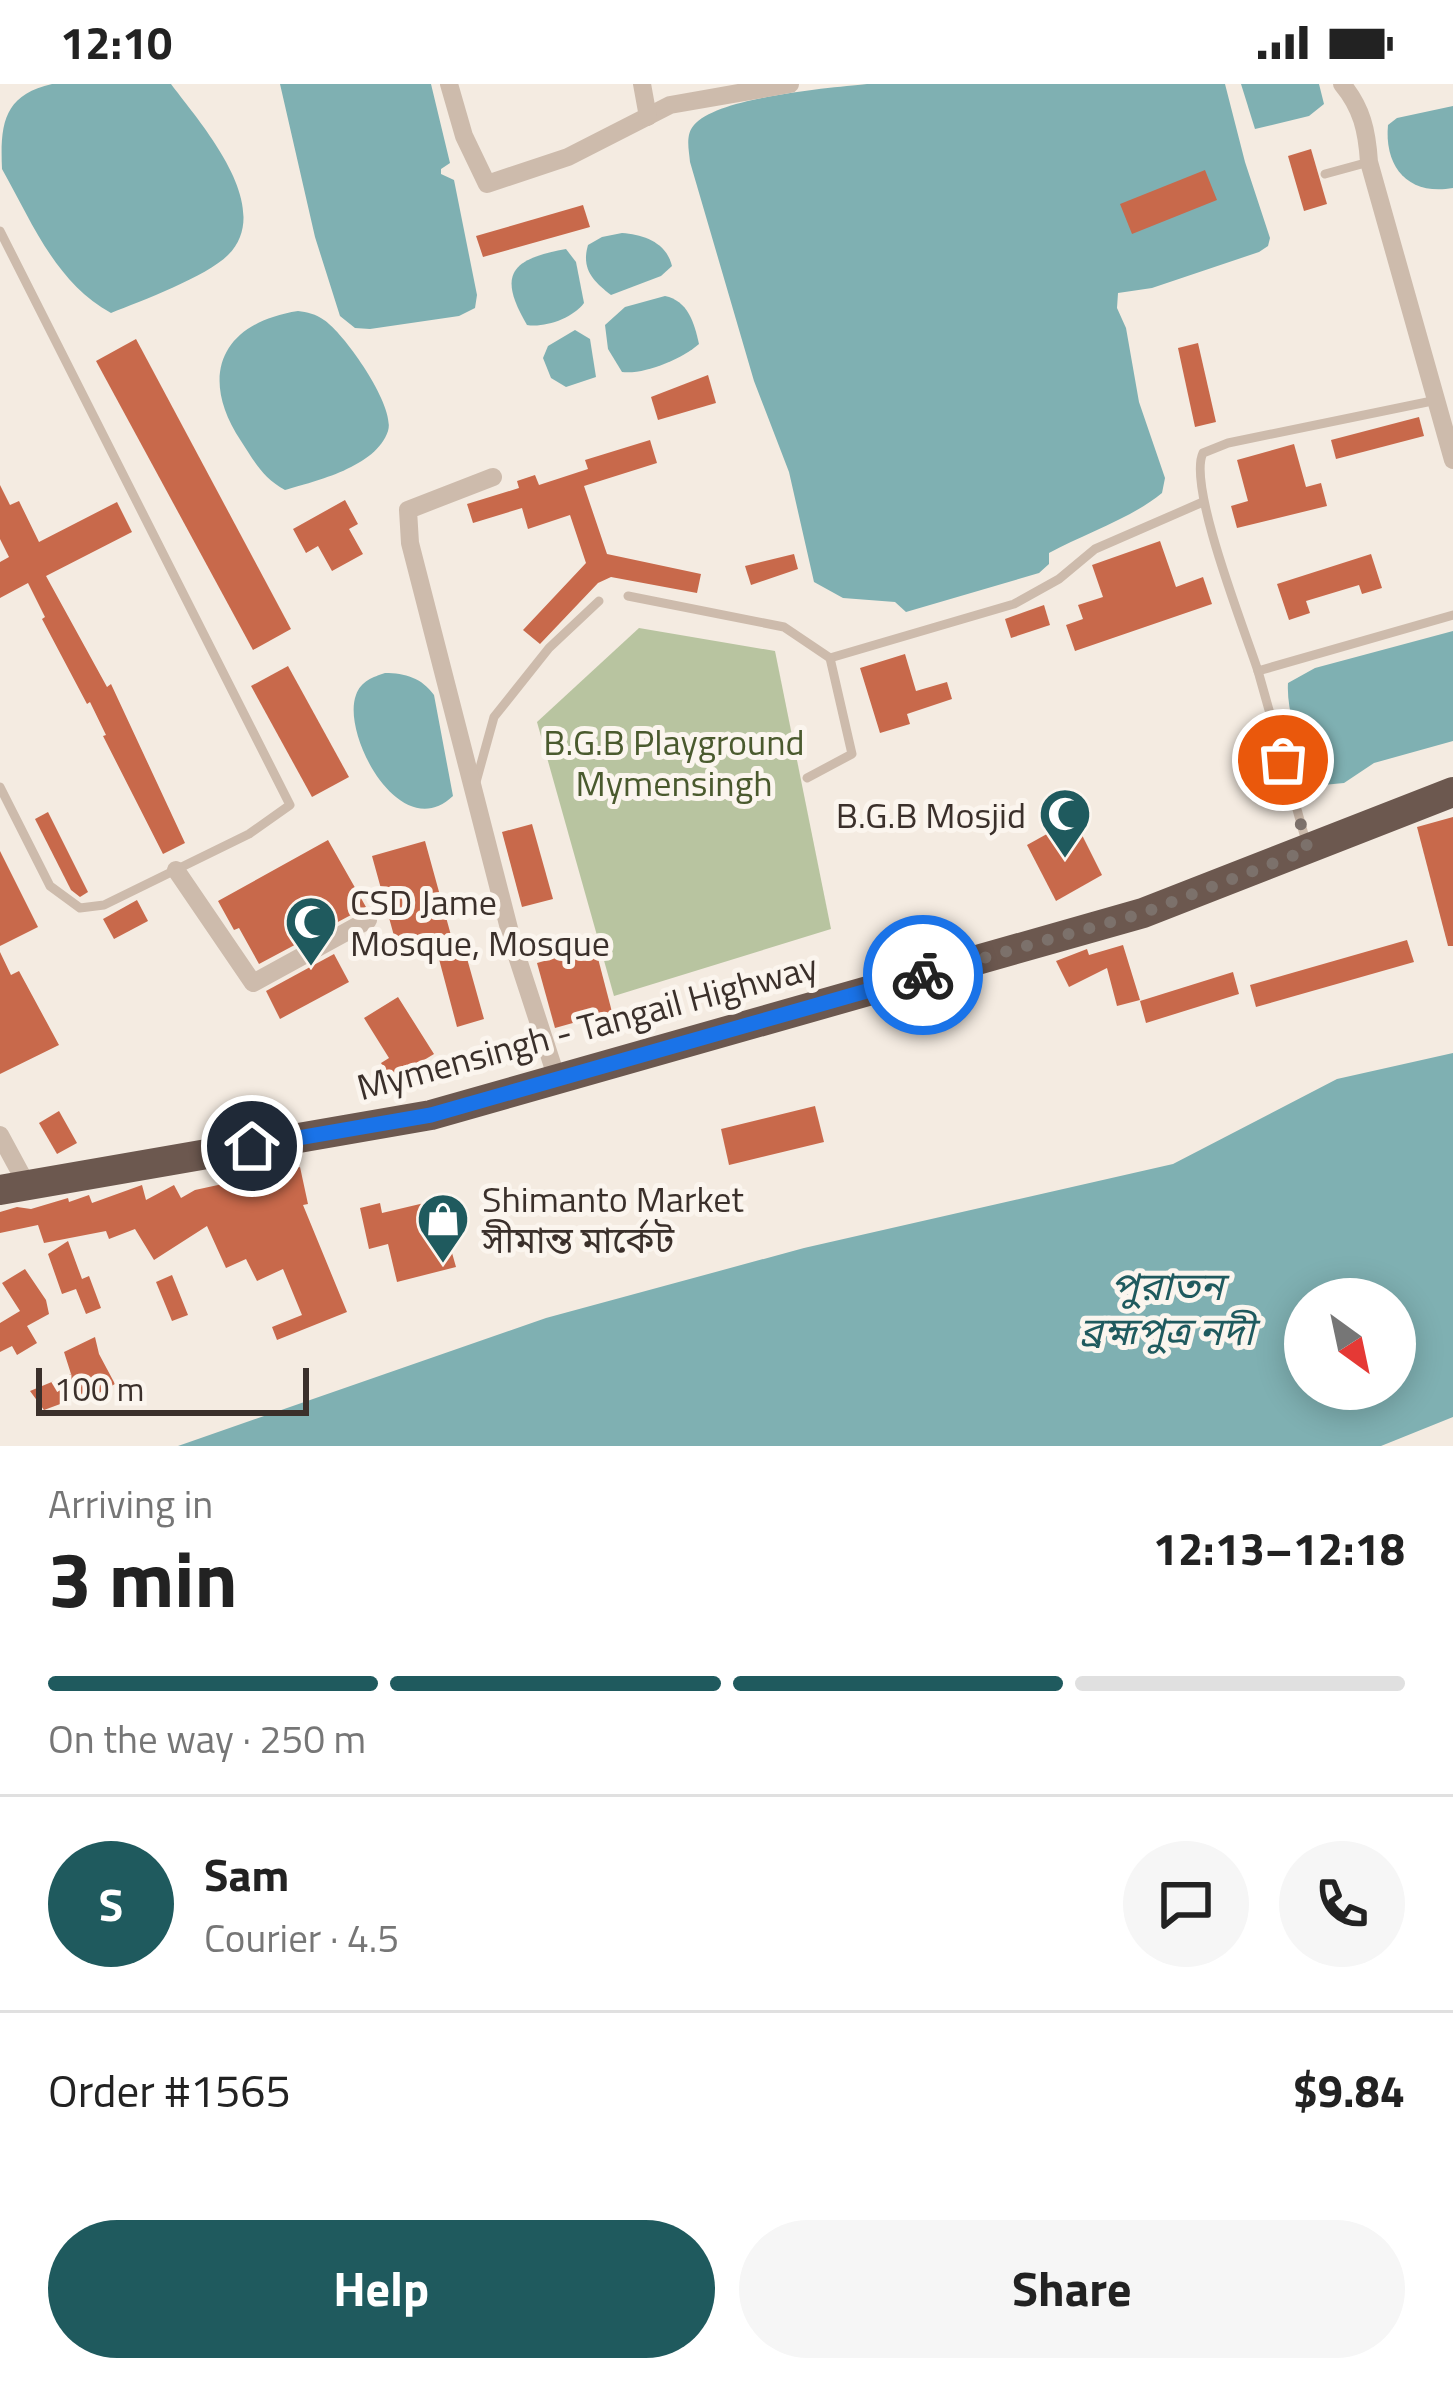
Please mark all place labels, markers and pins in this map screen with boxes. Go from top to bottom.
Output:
pin [1232,709,1334,811]
mosque icon: B.G.B Mosjid [1037,786,1093,860]
place label: B.G.B Mosjid [836,787,1026,842]
place label: CSD Jame Mosque, Mosque [350,874,610,970]
mosque icon: CSD Jame Mosque, Mosque [283,894,339,968]
pin [201,1095,303,1197]
place label: Shimanto Market সীমান্ত মার্কেট [481,1171,744,1267]
shop icon: Shimanto Market সীমান্ত মার্কেট [415,1191,471,1265]

